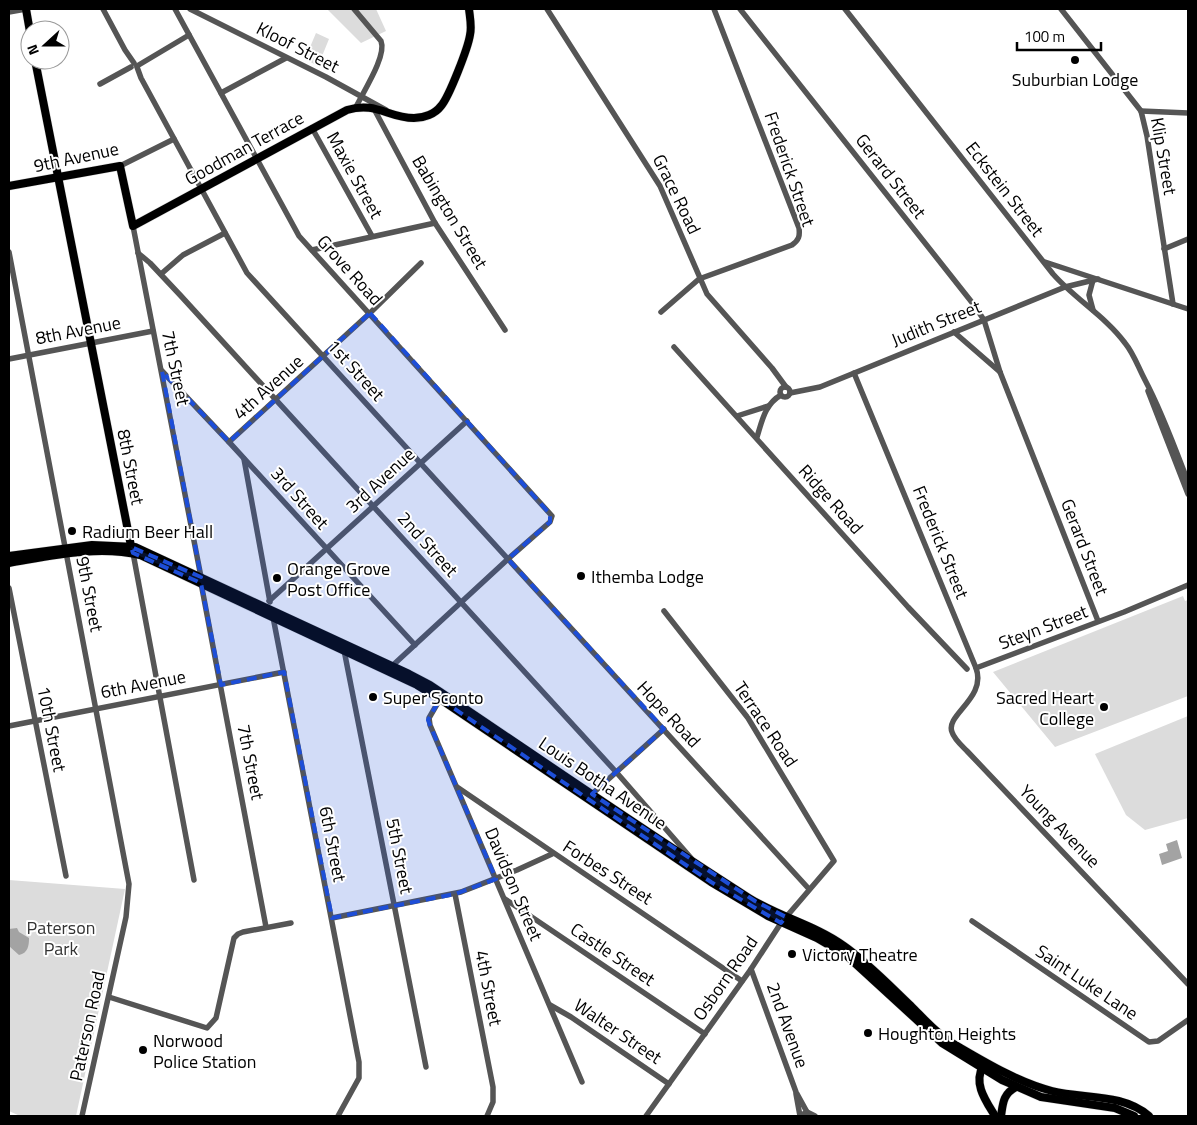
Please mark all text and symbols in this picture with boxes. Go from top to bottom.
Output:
street label: Kloof Street [252,15,345,80]
north arrow [20,20,70,70]
scale bar [1017,20,1101,52]
text: 100 m [1024,25,1065,48]
text: N [21,42,44,58]
marker: Suburbian Lodge [1069,54,1081,66]
place label: Suburbian Lodge [1012,66,1138,93]
street label: Goodman Terrace [179,104,309,192]
street label: Frederick Street [758,108,822,231]
street label: Klip Street [1144,115,1184,198]
street label: Maxie Street [320,127,390,224]
street label: Gerard Street [849,128,933,225]
street label: 9th Avenue [31,135,121,179]
street label: Eckstein Street [959,136,1051,243]
street label: Grace Road [646,149,708,239]
street label: Babington Street [405,150,495,275]
street label: Grove Road [311,229,389,311]
street label: Judith Street [887,293,986,353]
street label: 8th Avenue [33,309,123,351]
street label: 7th Street [155,328,197,409]
street label: 1st Street [321,333,392,407]
street label: 4th Avenue [227,348,309,426]
street label: 8th Street [110,427,152,508]
street label: 3rd Avenue [339,441,421,519]
street label: Ridge Road [792,458,870,540]
street label: 3rd Street [265,461,336,536]
street label: Frederick Street [906,481,976,603]
street label: Gerard Street [1054,495,1116,600]
street label: 2nd Street [391,505,465,583]
place label: Radium Beer Hall [82,518,213,545]
marker: Radium Beer Hall [66,525,78,537]
street label: 9th Street [69,554,111,635]
place label: Orange Grove Post Office [287,555,390,603]
place label: Ithemba Lodge [591,563,704,590]
marker: Ithemba Lodge [575,570,587,582]
marker: Orange Grove Post Office [271,572,283,584]
street label: Steyn Street [994,597,1092,656]
street label: 6th Avenue [98,663,188,705]
street label: Hope Road [631,674,707,754]
street label: Terrace Road [727,676,805,772]
street label: 10th Street [30,684,74,775]
place label: Super Sconto [383,684,484,711]
place label: Sacred Heart College [996,684,1095,732]
marker: Super Sconto [367,691,379,703]
marker: Sacred Heart College [1098,701,1110,713]
street label: 7th Street [230,722,272,803]
street label: Louis Botha Avenue [533,730,673,836]
street label: Young Avenue [1013,778,1107,874]
street label: 6th Street [312,804,354,885]
street label: 5th Street [379,816,421,897]
street label: Davidson Street [478,823,550,945]
street label: Forbes Street [558,833,659,912]
park label: Paterson Park [27,914,95,962]
street label: Castle Street [565,916,661,993]
street label: Osborn Road [686,930,764,1026]
street label: Saint Luke Lane [1030,938,1144,1026]
place label: Victory Theatre [802,941,918,968]
street label: 4th Street [468,948,510,1029]
marker: Victory Theatre [786,948,798,960]
street label: Paterson Road [62,969,112,1083]
street label: 2nd Avenue [760,978,816,1072]
street label: Walter Street [569,992,668,1071]
place label: Houghton Heights [878,1020,1016,1047]
place label: Norwood Police Station [153,1027,256,1075]
marker: Houghton Heights [862,1027,874,1039]
marker: Norwood Police Station [137,1044,149,1056]

